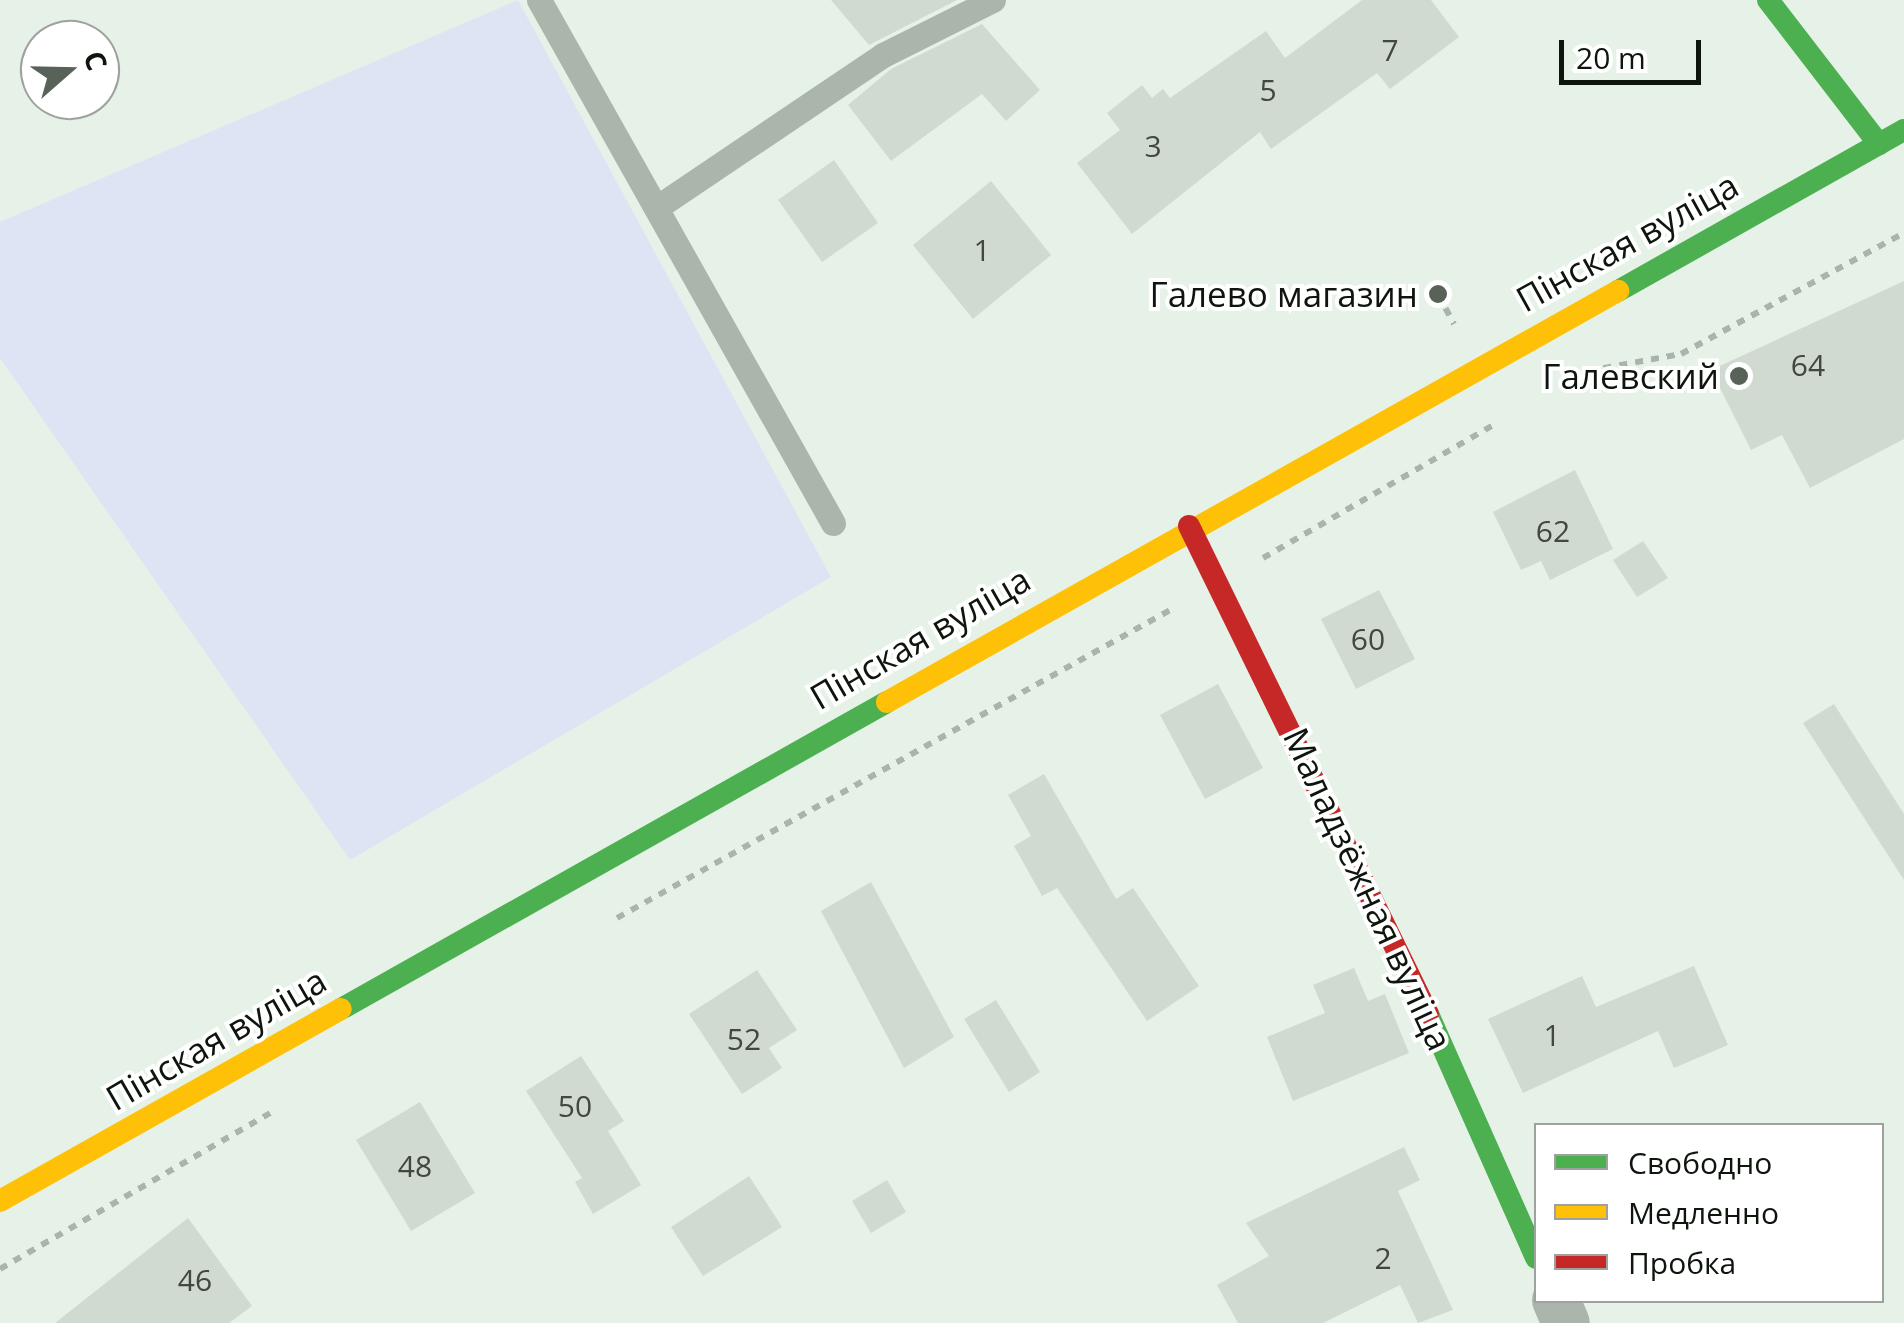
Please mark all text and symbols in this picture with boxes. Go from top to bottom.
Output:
north arrow [20,20,120,120]
scale bar [1564,20,1706,82]
house number: 7 [1381,32,1399,68]
text: 20 m [1576,37,1646,78]
text: С [75,46,117,75]
house number: 5 [1259,72,1277,108]
house number: 3 [1144,128,1162,164]
street label: Пінская вуліца [1509,164,1745,320]
house number: 1 [973,232,991,268]
place label: Галево магазин [1149,273,1418,315]
marker: Галево магазин [1427,283,1449,305]
house number: 64 [1791,347,1825,383]
place label: Галевский [1542,355,1719,397]
marker: Галевский [1728,365,1750,387]
house number: 62 [1536,513,1570,549]
street label: Пінская вуліца [803,558,1037,718]
house number: 60 [1351,621,1385,657]
street label: Маладзёжная вуліца [1275,721,1461,1057]
street label: Пінская вуліца [99,959,333,1119]
house number: 1 [1543,1017,1561,1053]
house number: 52 [727,1021,761,1057]
house number: 50 [558,1088,592,1124]
legend [1534,1123,1884,1303]
text: Свободно [1628,1142,1772,1183]
house number: 48 [398,1148,432,1184]
text: Медленно [1628,1192,1779,1233]
house number: 2 [1374,1240,1392,1276]
text: Пробка [1628,1242,1736,1283]
house number: 46 [178,1262,212,1298]

